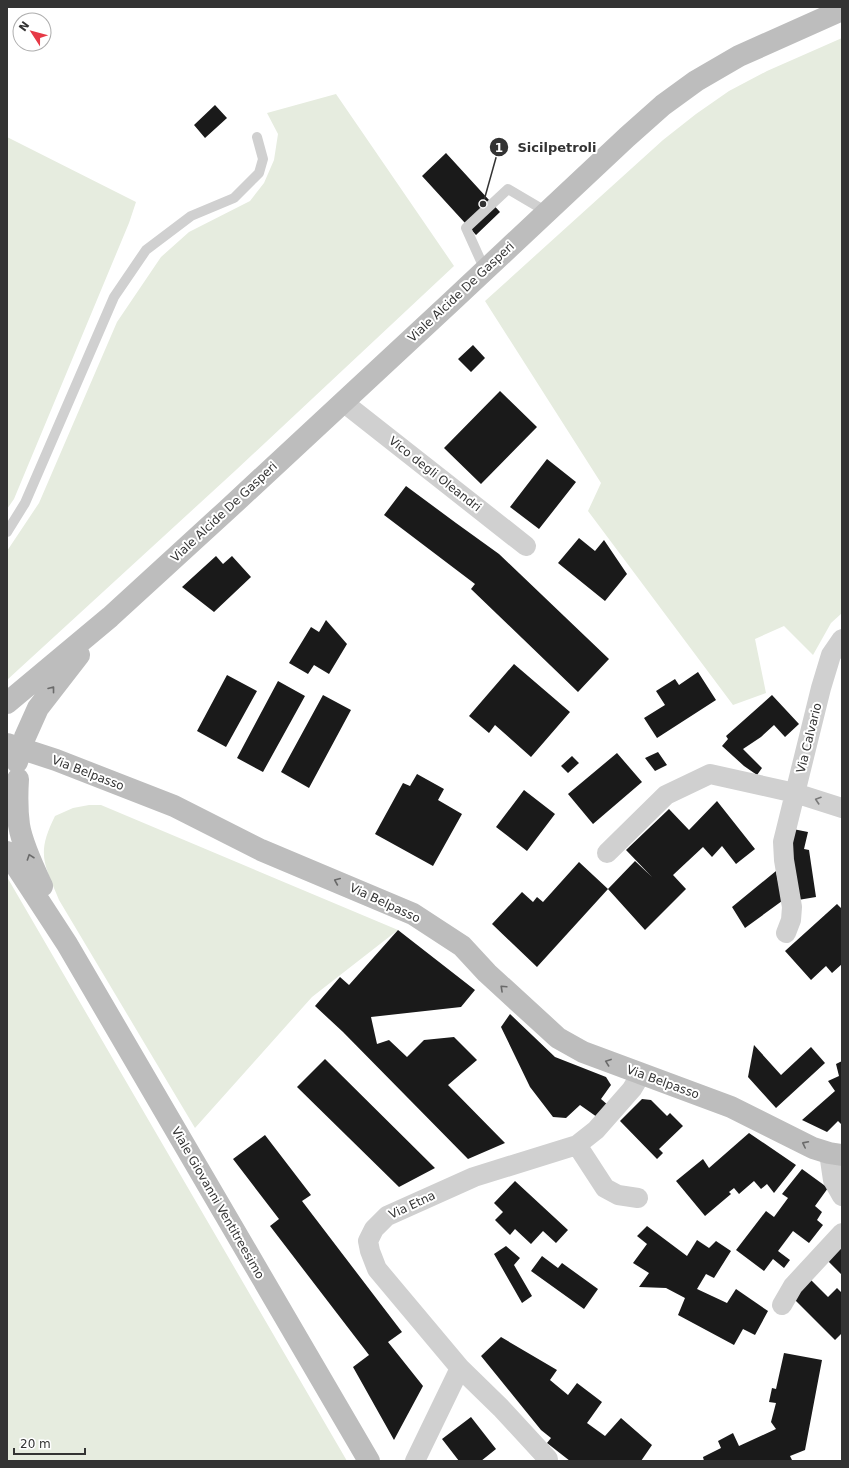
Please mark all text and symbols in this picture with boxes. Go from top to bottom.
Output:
north arrow [12,12,52,52]
text: N [16,19,32,34]
callout: Sicilpetroli [489,135,604,160]
text: Sicilpetroli [517,140,597,155]
text: 1 [495,141,503,155]
street label: Viale Alcide De Gasperi [405,239,517,345]
street label: Vico degli Oleandri [386,434,484,514]
street label: Viale Alcide De Gasperi [168,459,280,565]
one-way arrow [47,687,54,694]
street label: Via Calvario [794,702,824,774]
street label: Via Belpasso [50,753,126,793]
one-way arrow [815,797,822,805]
one-way arrow [26,854,34,861]
one-way arrow [333,878,340,886]
street label: Via Belpasso [348,881,422,925]
one-way arrow [500,985,508,992]
one-way arrow [604,1058,611,1066]
street label: Via Belpasso [625,1062,701,1102]
street label: Viale Giovanni Ventitreesimo [169,1125,267,1281]
one-way arrow [802,1141,809,1149]
street label: Via Etna [387,1188,437,1222]
scale bar [14,1430,85,1456]
text: 20 m [20,1437,51,1451]

